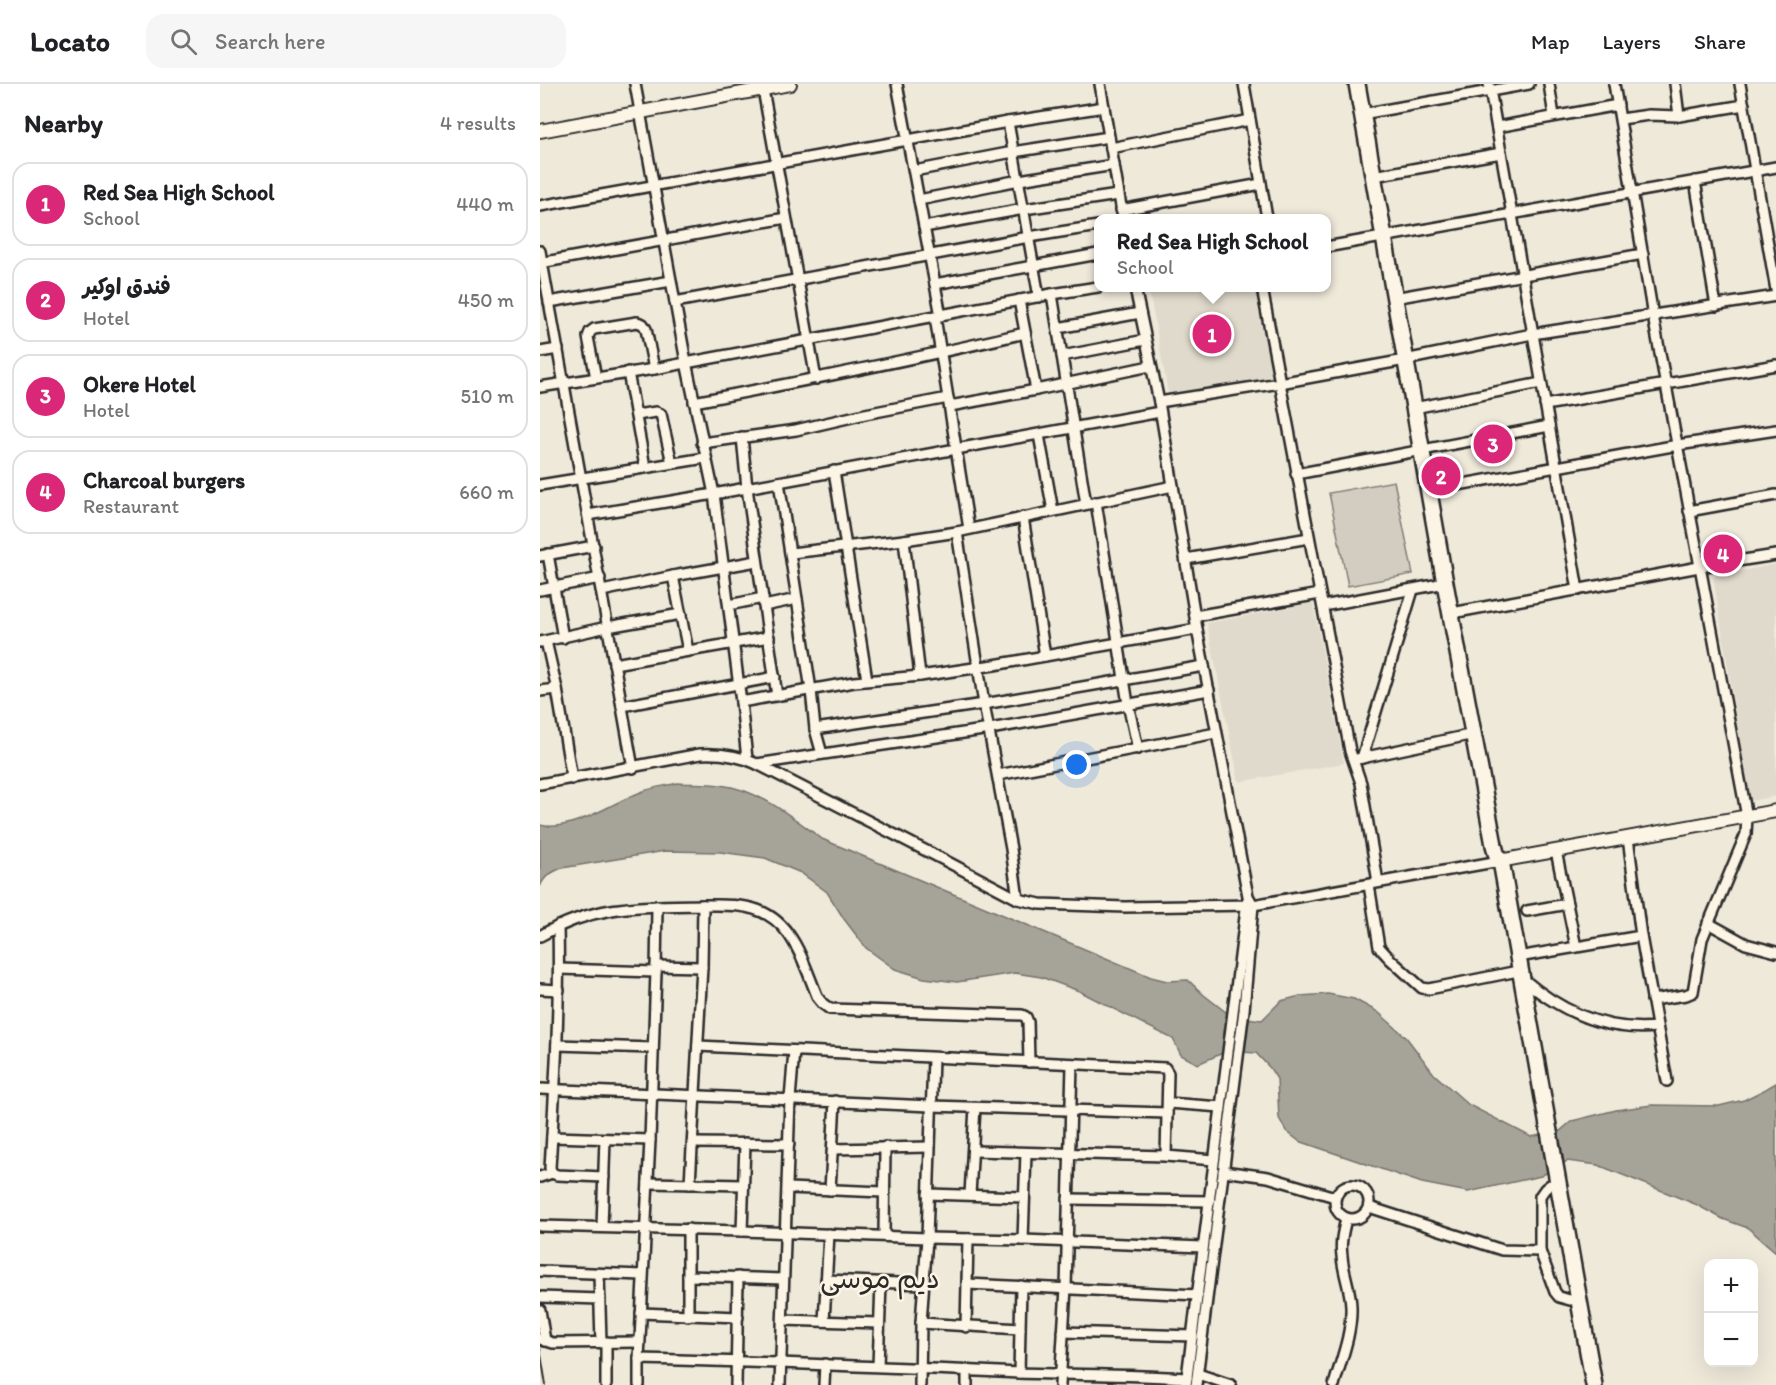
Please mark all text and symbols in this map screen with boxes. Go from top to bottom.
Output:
search box [146,14,566,68]
text: Locato [30,24,110,58]
icon: search [167,25,200,58]
text: Search here [215,28,325,55]
text: Map [1531,29,1570,54]
text: Layers [1603,29,1661,54]
text: Share [1694,29,1746,54]
text: Nearby [24,107,103,139]
text: 4 results [440,111,516,135]
text: Red Sea High School [83,179,274,206]
text: 1 [41,192,50,216]
text: 440 m [456,192,514,216]
text: School [83,206,140,230]
popup [1094,214,1331,292]
text: Red Sea High School [1117,228,1308,255]
text: School [1117,255,1174,279]
text: فندق اوكير [83,273,171,300]
text: 2 [40,288,51,312]
text: 450 m [458,288,514,312]
text: Hotel [83,306,130,330]
pin: 1 [1192,312,1232,356]
text: Okere Hotel [83,371,196,398]
text: 3 [40,384,51,408]
text: 510 m [461,384,514,408]
text: Hotel [83,398,130,422]
pin: 3 [1474,422,1512,466]
pin: 2 [1422,454,1460,498]
text: Charcoal burgers [83,467,245,494]
text: 4 [39,480,52,504]
text: 660 m [459,480,514,504]
text: Restaurant [83,494,179,518]
pin: 4 [1704,532,1742,576]
your location [1062,750,1091,779]
map controls [1704,1259,1758,1367]
button: + [1704,1259,1758,1313]
district label: ديم موسى [820,1261,940,1300]
button: − [1704,1313,1758,1367]

